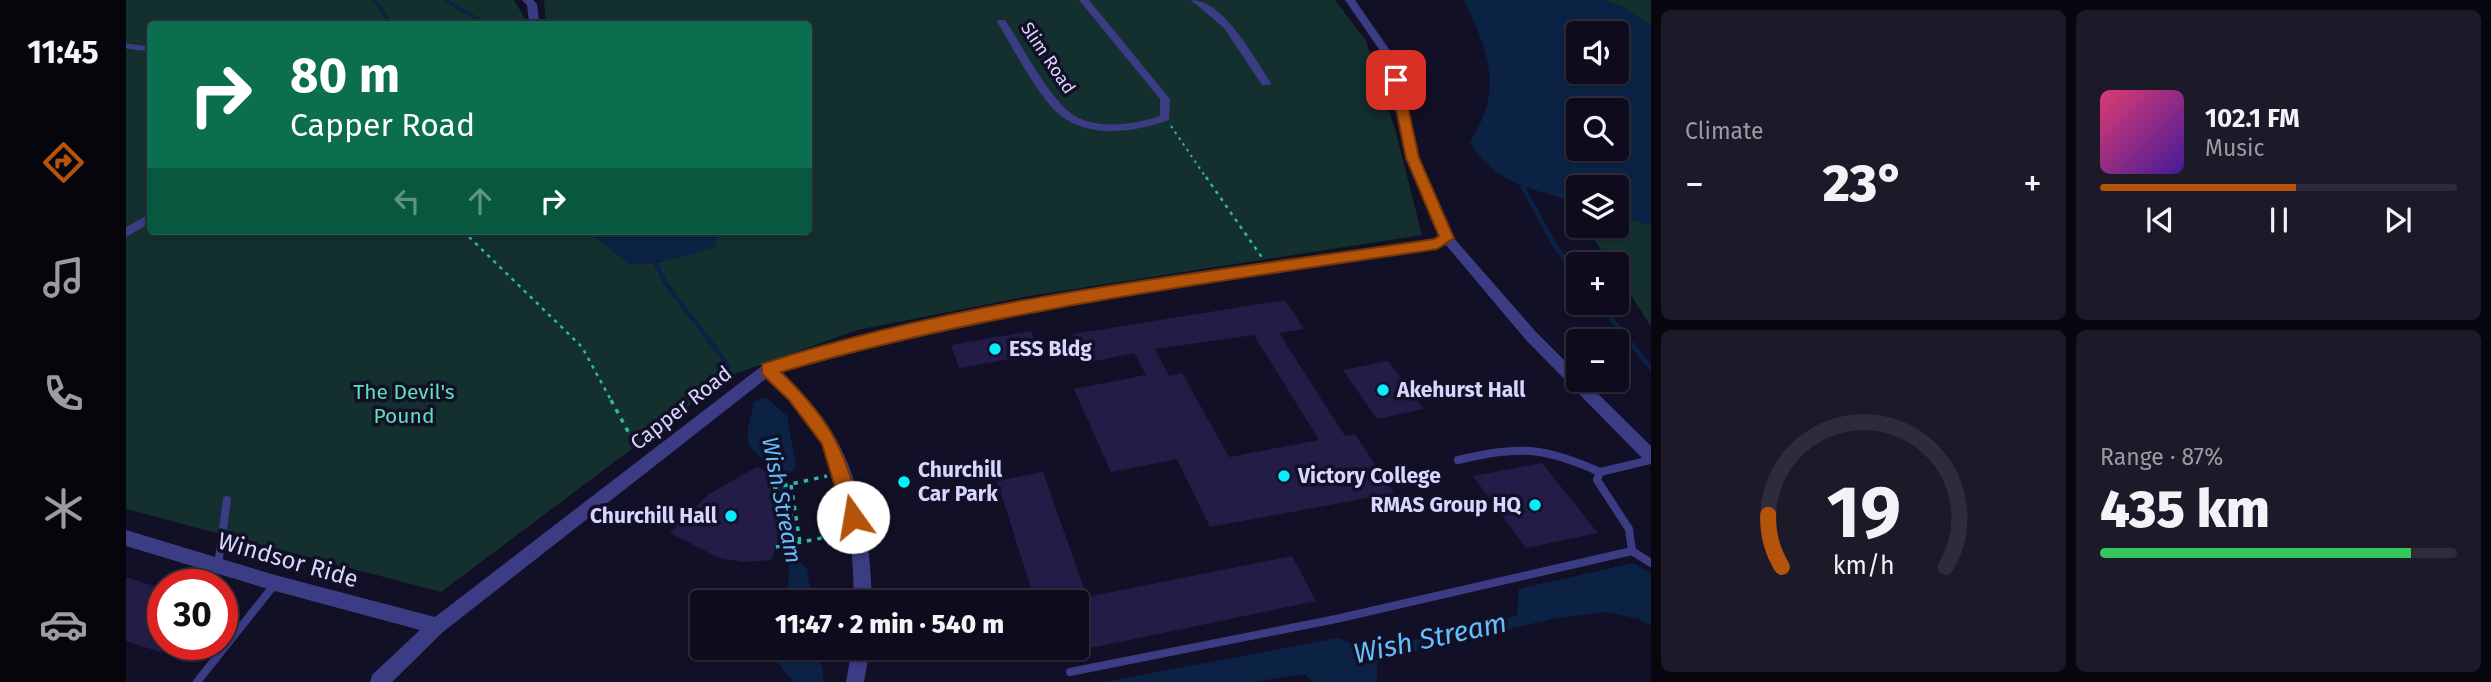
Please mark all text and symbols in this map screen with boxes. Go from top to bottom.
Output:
street label: Slim Road [1016,18,1080,98]
map controls [1566,21,1629,392]
button: sound [1566,21,1629,84]
text: 11:45 [27,33,99,71]
text: 80 m [290,46,400,105]
icon: right [175,49,266,140]
pin [1366,50,1426,110]
icon: arrive [1377,61,1415,99]
button: search [1566,98,1629,161]
text: 102.1 FM [2205,103,2300,134]
text: Capper Road [290,106,475,144]
text: Climate [1685,117,1764,145]
text: Music [2205,134,2265,162]
icon: directions [39,138,88,187]
text: 23° [1823,152,1904,215]
text: − [1685,161,1704,207]
text: + [2023,161,2042,207]
button: layers [1566,175,1629,238]
icon: left [388,182,426,220]
icon: ahead [461,182,499,220]
icon: right [534,182,572,220]
icon: previous [2141,201,2179,239]
icon: pause [2260,201,2298,239]
icon: next [2379,201,2417,239]
button: + [1566,252,1629,315]
icon: music [39,253,88,302]
button: − [1566,329,1629,392]
place label: ESS Bldg [1009,336,1092,362]
marker: ESS Bldg [987,341,1003,357]
street label: Capper Road [625,360,737,456]
icon: phone [39,369,88,418]
place label: Akehurst Hall [1396,377,1526,403]
park label: The Devil's Pound [353,379,455,429]
marker: Akehurst Hall [1375,382,1391,398]
water label: Wish Stream [756,434,808,566]
text: Range · 87% [2100,443,2223,471]
place label: Churchill Car Park [918,457,1003,507]
place label: Victory College [1297,463,1441,489]
marker: Victory College [1276,468,1292,484]
text: 19 [1826,469,1901,556]
marker: Churchill Car Park [896,474,912,490]
text: 435 km [2100,478,2270,541]
position arrow [816,480,890,554]
icon: climate [39,484,88,533]
place label: RMAS Group HQ [1371,492,1522,518]
marker: RMAS Group HQ [1527,497,1543,513]
place label: Churchill Hall [590,503,718,529]
marker: Churchill Hall [723,508,739,524]
street label: Windsor Ride [215,527,361,593]
text: km/h [1833,551,1894,581]
speed limit sign: 30 [147,569,238,660]
icon: car [39,600,88,649]
water label: Wish Stream [1350,606,1510,670]
text: 11:47 · 2 min · 540 m [775,609,1004,640]

